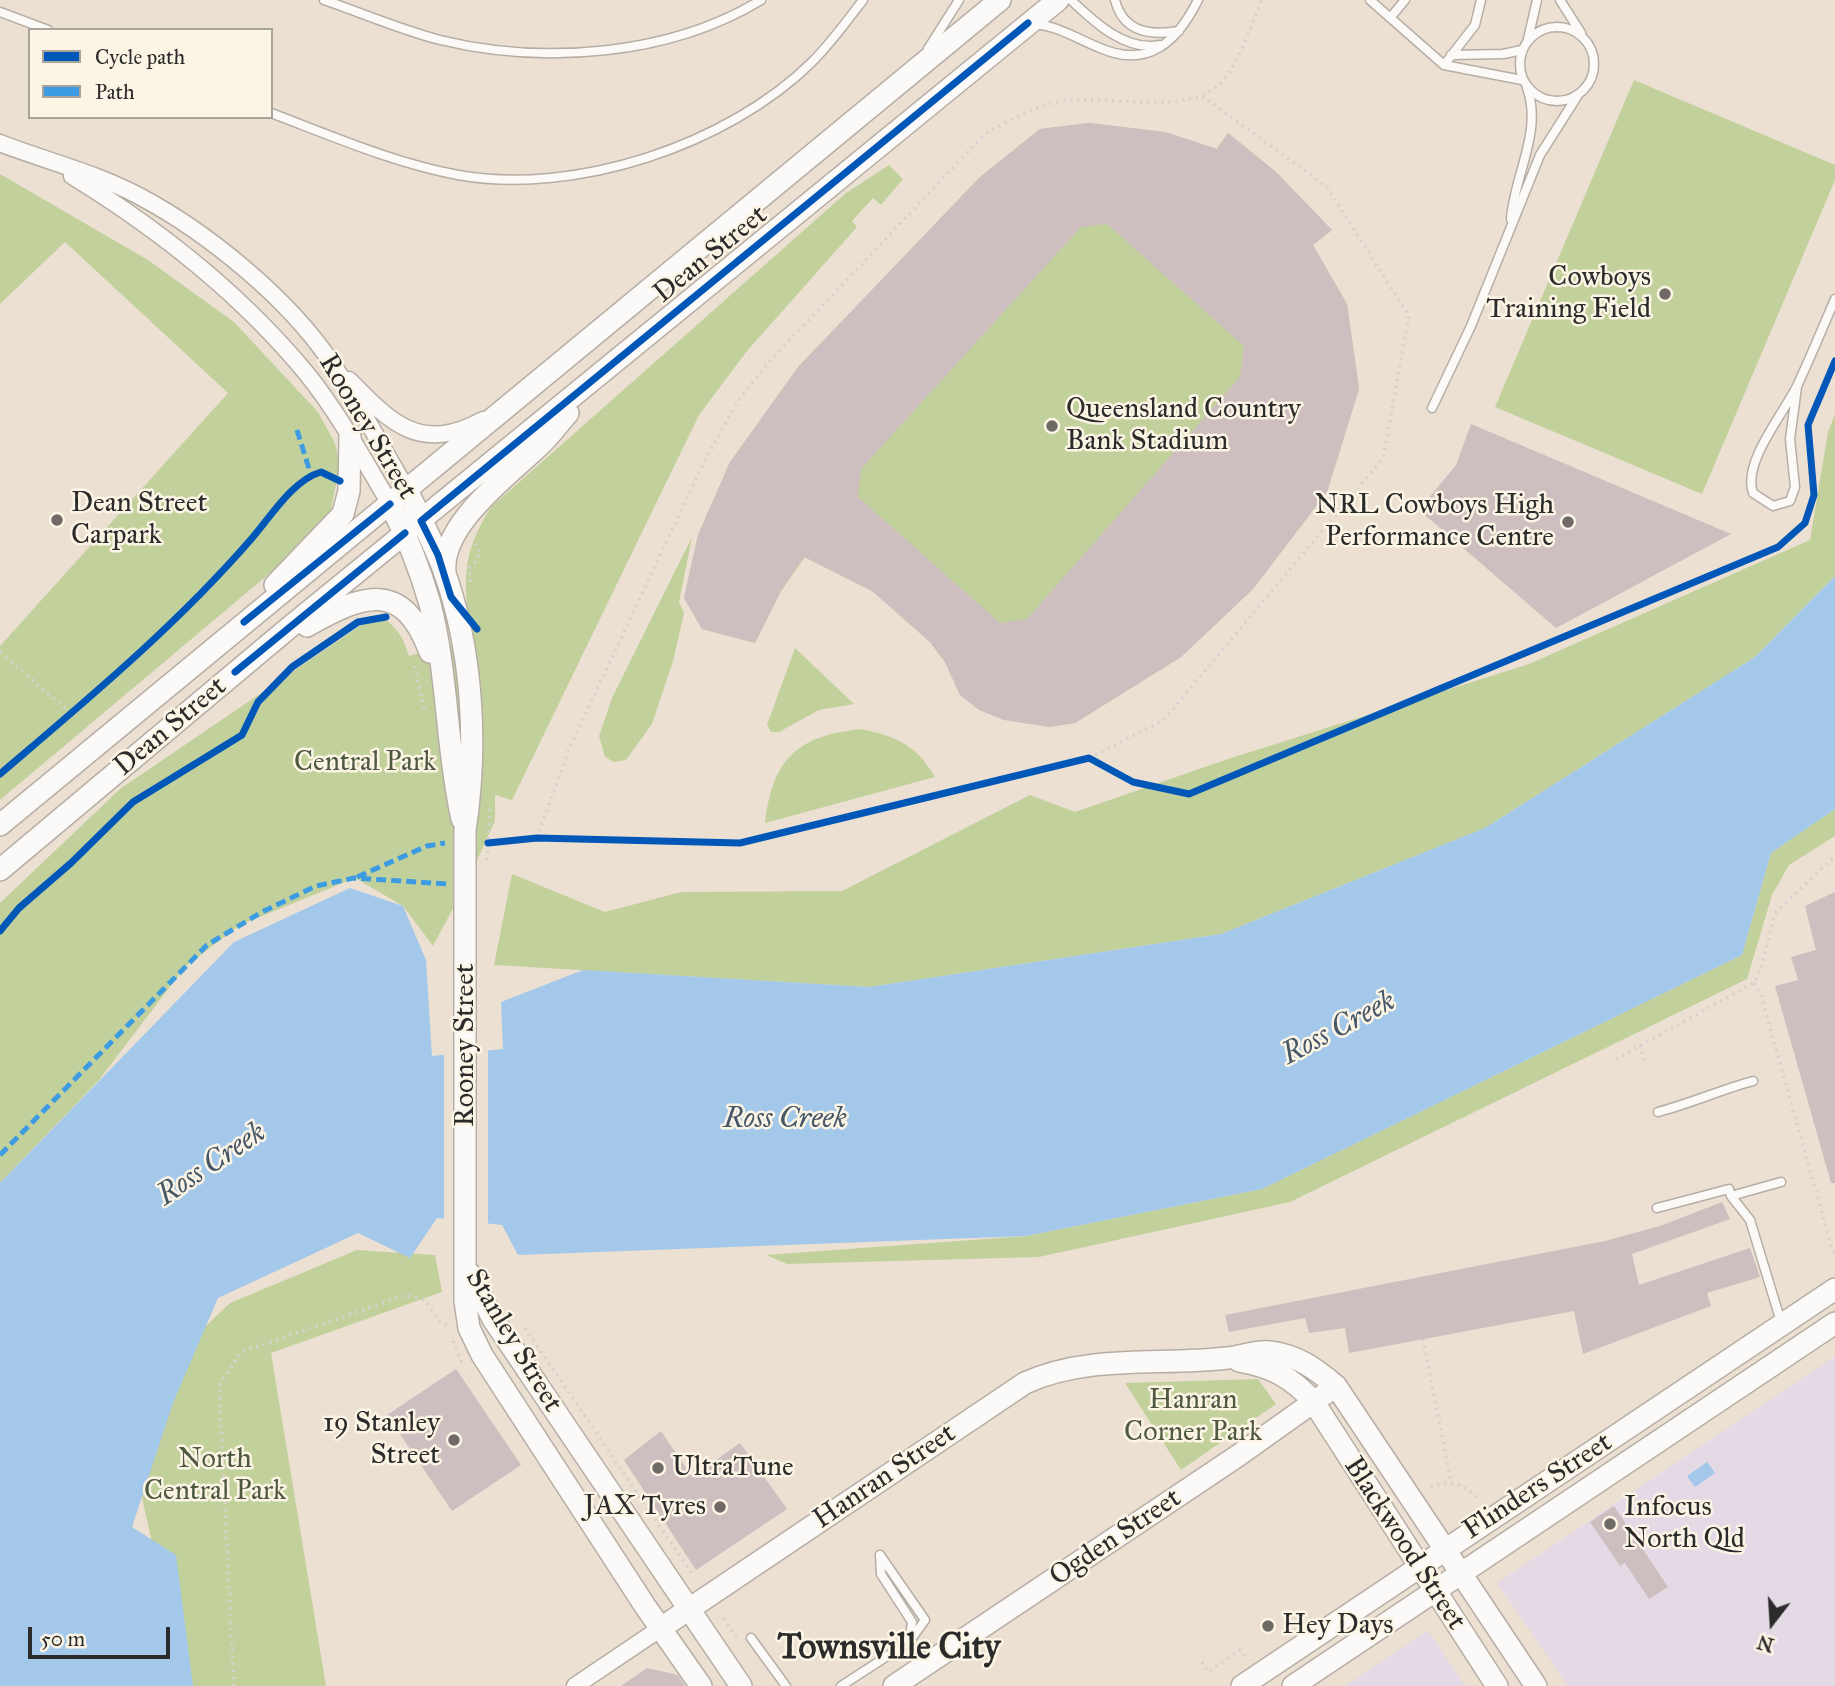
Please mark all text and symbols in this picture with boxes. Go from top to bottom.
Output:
legend [28,28,273,119]
text: Cycle path [95,44,185,70]
text: Path [95,79,135,105]
street label: Dean Street [647,199,775,311]
place label: Cowboys Training Field [1486,261,1651,327]
marker: Cowboys Training Field [1657,286,1673,302]
street label: Rooney Street [311,348,423,506]
place label: Queensland Country Bank Stadium [1066,393,1301,459]
marker: Queensland Country Bank Stadium [1044,418,1060,434]
place label: Dean Street Carpark [71,487,207,553]
place label: NRL Cowboys High Performance Centre [1315,489,1554,555]
marker: Dean Street Carpark [49,512,65,528]
marker: NRL Cowboys High Performance Centre [1560,514,1576,530]
street label: Dean Street [108,670,234,784]
park label: Central Park [294,746,436,780]
street label: Rooney Street [449,963,483,1127]
water label: Ross Creek [1276,984,1402,1074]
water label: Ross Creek [723,1102,847,1138]
water label: Ross Creek [151,1116,273,1214]
street label: Stanley Street [457,1263,569,1419]
park label: Hanran Corner Park [1124,1384,1262,1450]
place label: 19 Stanley Street [323,1407,440,1473]
street label: Hanran Street [808,1417,962,1537]
street label: Flinders Street [1457,1426,1619,1548]
marker: 19 Stanley Street [446,1432,462,1448]
park label: North Central Park [144,1443,286,1509]
place label: UltraTune [672,1451,794,1485]
street label: Blackwood Street [1336,1451,1472,1637]
marker: UltraTune [650,1460,666,1476]
street label: Ogden Street [1044,1482,1188,1594]
place label: JAX Tyres [584,1490,706,1524]
place label: Infocus North Qld [1624,1491,1745,1557]
marker: JAX Tyres [712,1499,728,1515]
marker: Infocus North Qld [1602,1516,1618,1532]
north arrow [1737,1588,1807,1658]
place label: Hey Days [1282,1609,1393,1643]
scale bar [32,1612,173,1656]
marker: Hey Days [1260,1618,1276,1634]
text: 50 m [41,1626,85,1652]
district label: Townsville City [777,1628,1001,1670]
text: N [1755,1630,1777,1657]

